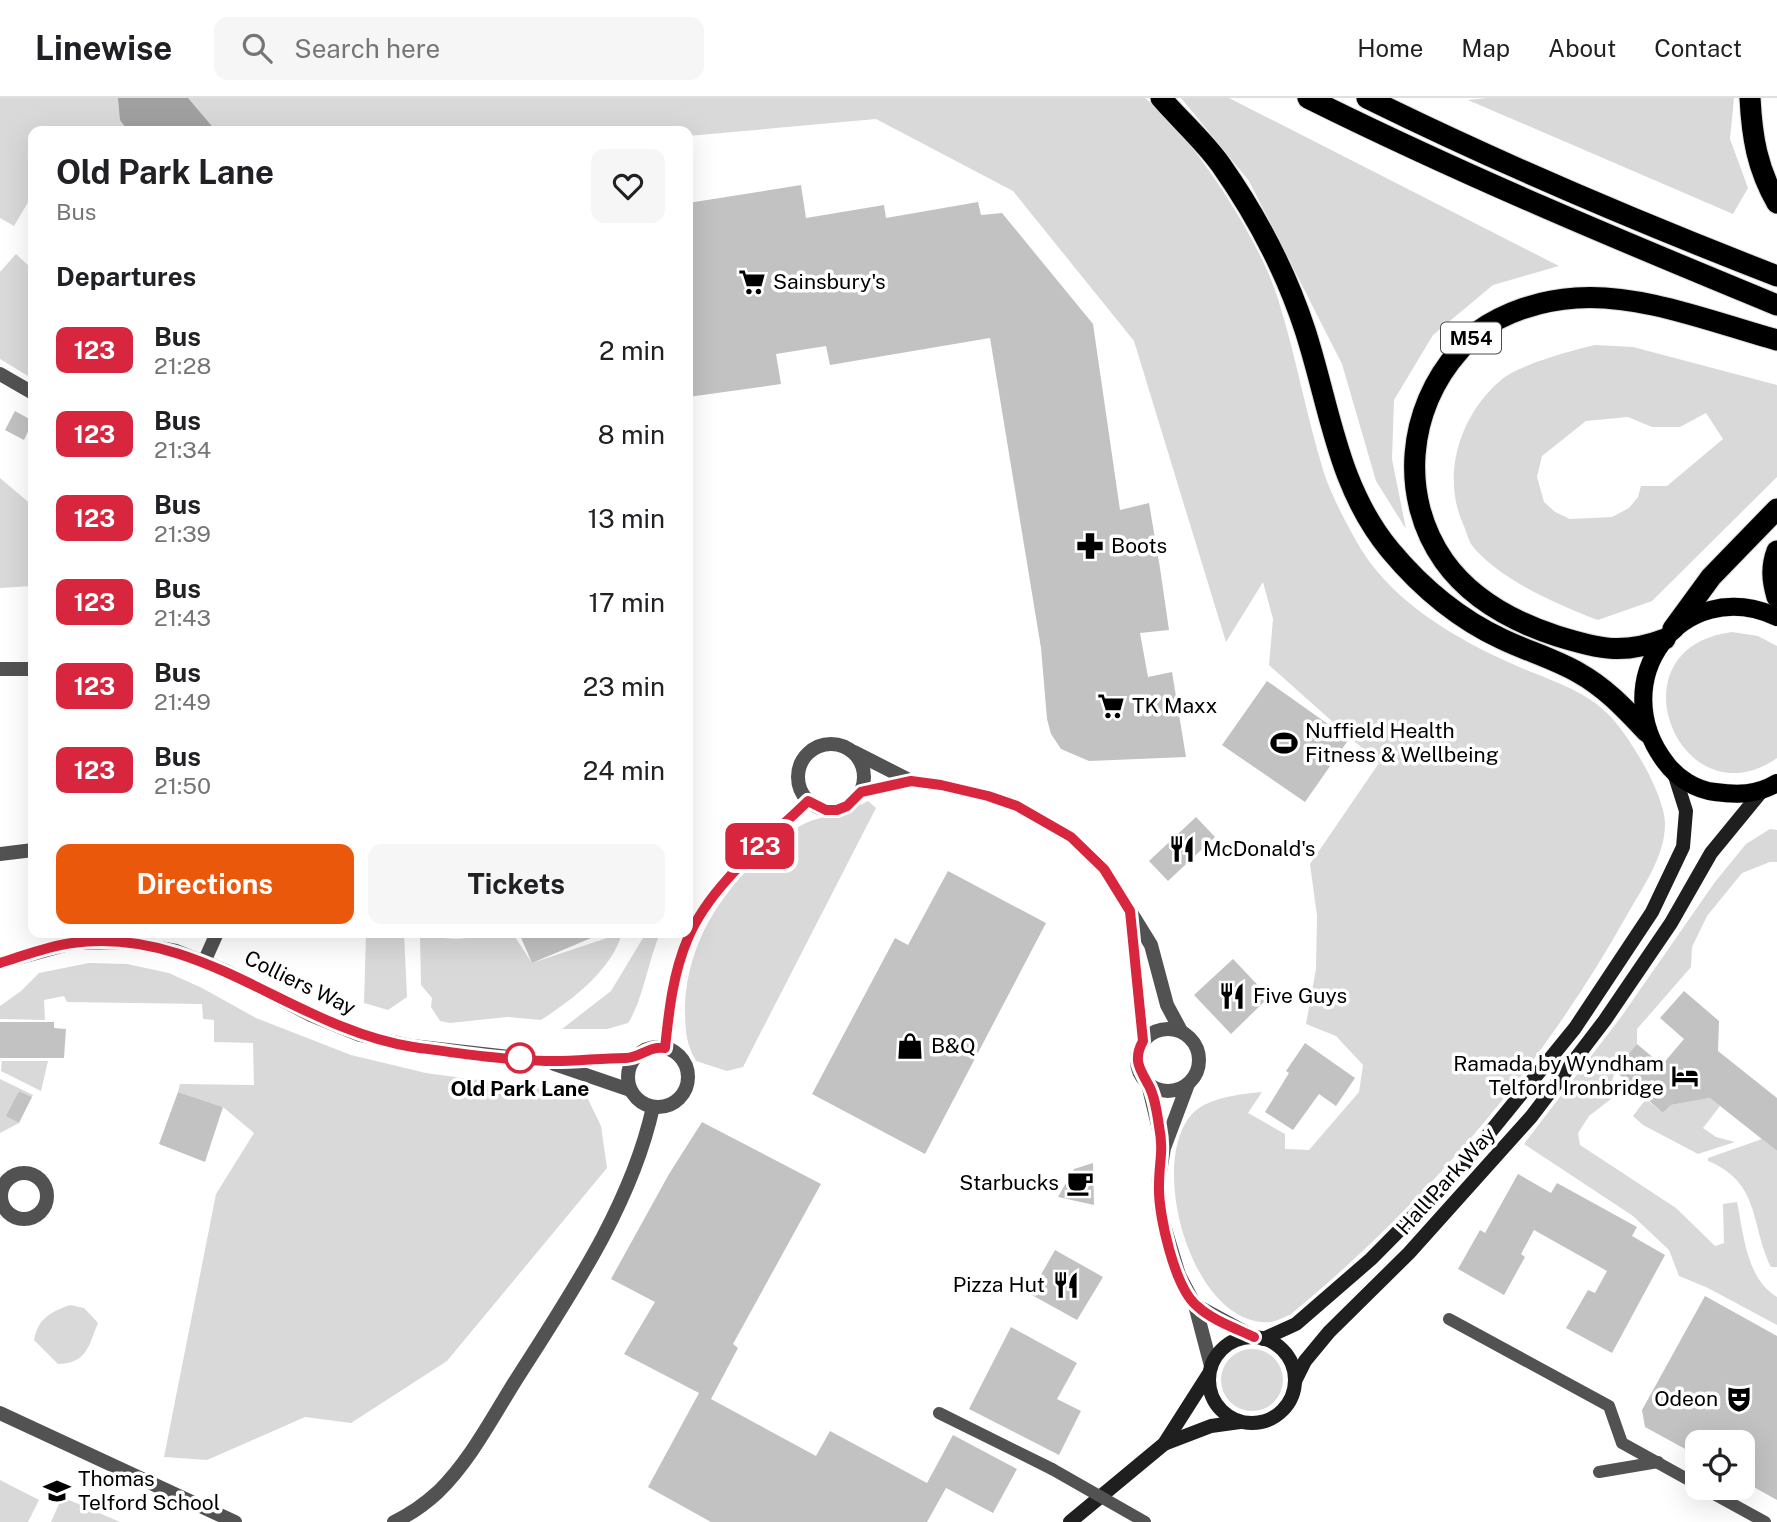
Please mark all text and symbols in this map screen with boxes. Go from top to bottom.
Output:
search box [214,17,704,80]
text: Linewise [35,29,172,67]
icon: search [238,29,276,67]
text: Search here [294,33,440,64]
text: Home [1357,34,1423,62]
text: Map [1461,34,1510,62]
text: About [1548,34,1616,62]
text: Contact [1654,34,1742,62]
button: heart [591,149,665,223]
text: Old Park Lane [56,153,274,191]
text: Bus [56,198,96,225]
text: Departures [56,261,196,292]
supermarket icon: Sainsbury's [737,267,767,297]
place label: Sainsbury's [773,269,886,294]
text: Bus [154,321,201,352]
road number: M54 [1441,322,1501,354]
text: 2 min [599,335,665,366]
text: 123 [74,336,115,364]
text: 21:28 [154,352,211,379]
text: Bus [154,405,201,436]
text: 8 min [598,419,665,450]
text: 123 [74,420,115,448]
text: 21:34 [154,436,211,463]
text: Bus [154,489,201,520]
text: 13 min [588,503,665,534]
text: 123 [74,504,115,532]
text: 21:39 [154,520,211,547]
pharmacy icon: Boots [1075,531,1105,561]
place label: Boots [1111,533,1167,558]
text: Bus [154,573,201,604]
text: 17 min [588,587,665,618]
text: 123 [74,588,115,616]
text: 21:43 [154,604,211,631]
text: Bus [154,657,201,688]
text: 23 min [583,671,665,702]
text: 123 [74,672,115,700]
text: 21:49 [154,688,211,715]
supermarket icon: TK Maxx [1096,691,1126,721]
place label: TK Maxx [1132,693,1217,718]
place label: Nuffield Health Fitness & Wellbeing [1305,718,1499,767]
sports icon: Nuffield Health Fitness & Wellbeing [1269,728,1299,758]
text: Bus [154,741,201,772]
text: 24 min [583,755,665,786]
text: 123 [74,756,115,784]
text: 21:50 [154,772,211,799]
line badge: 123 [720,823,800,869]
text: 123 [739,832,781,860]
restaurant icon: McDonald's [1167,834,1197,864]
place label: McDonald's [1203,836,1315,861]
button: Directions [56,844,354,924]
button: Tickets [368,844,665,924]
street label: Colliers Way [241,945,360,1020]
restaurant icon: Five Guys [1217,981,1247,1011]
place label: Five Guys [1253,983,1347,1008]
shop icon: B&Q [895,1031,925,1061]
place label: B&Q [931,1033,976,1058]
marker: Old Park Lane [505,1043,535,1073]
place label: Ramada by Wyndham Telford Ironbridge [1453,1051,1664,1100]
hotel icon: Ramada by Wyndham Telford Ironbridge [1670,1061,1700,1091]
place label: Old Park Lane [451,1076,589,1101]
street label: Hall Park Way [1391,1122,1500,1240]
cafe icon: Starbucks [1065,1168,1095,1198]
place label: Starbucks [959,1170,1059,1195]
restaurant icon: Pizza Hut [1051,1270,1081,1300]
place label: Pizza Hut [953,1272,1045,1297]
theatre icon: Odeon [1724,1384,1754,1414]
place label: Odeon [1654,1386,1718,1411]
map controls [1685,1430,1755,1500]
button: locate [1685,1430,1755,1500]
place label: Thomas Telford School [78,1466,220,1515]
school or university icon: Thomas Telford School [42,1476,72,1506]

